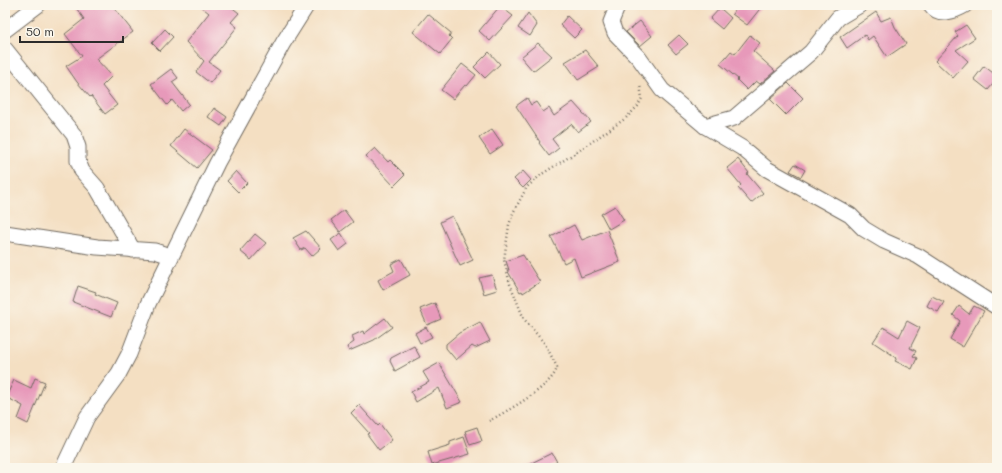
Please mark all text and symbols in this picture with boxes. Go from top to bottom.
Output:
scale bar [20,18,123,44]
text: 50 m [26,23,54,39]

